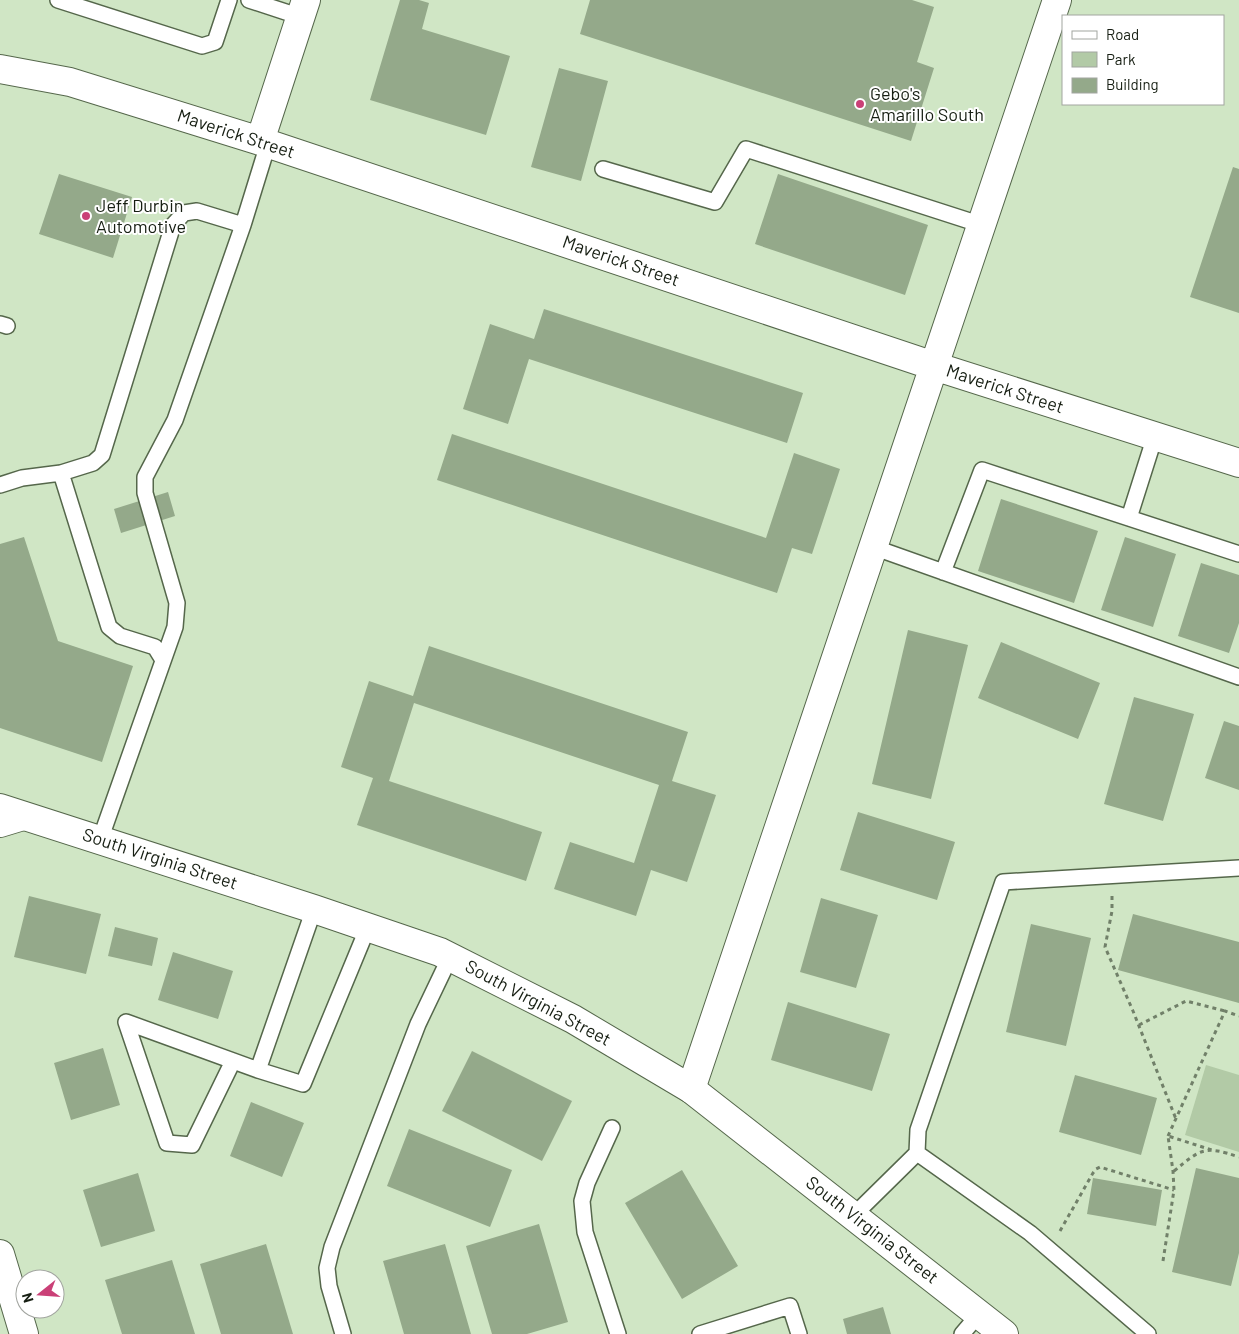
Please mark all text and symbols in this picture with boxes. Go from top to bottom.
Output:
legend [1062,15,1224,105]
text: Road [1106,25,1139,43]
text: Park [1106,50,1136,68]
text: Building [1106,75,1159,93]
place label: Gebo's Amarillo South [870,82,984,125]
marker: Gebo's Amarillo South [854,98,866,110]
street label: Maverick Street [175,104,298,162]
place label: Jeff Durbin Automotive [96,194,186,237]
marker: Jeff Durbin Automotive [80,210,92,222]
street label: Maverick Street [560,230,683,290]
street label: Maverick Street [944,359,1067,417]
street label: South Virginia Street [80,823,241,894]
street label: South Virginia Street [462,954,615,1050]
street label: South Virginia Street [802,1171,943,1288]
north arrow [15,1269,65,1319]
text: N [18,1291,37,1305]

